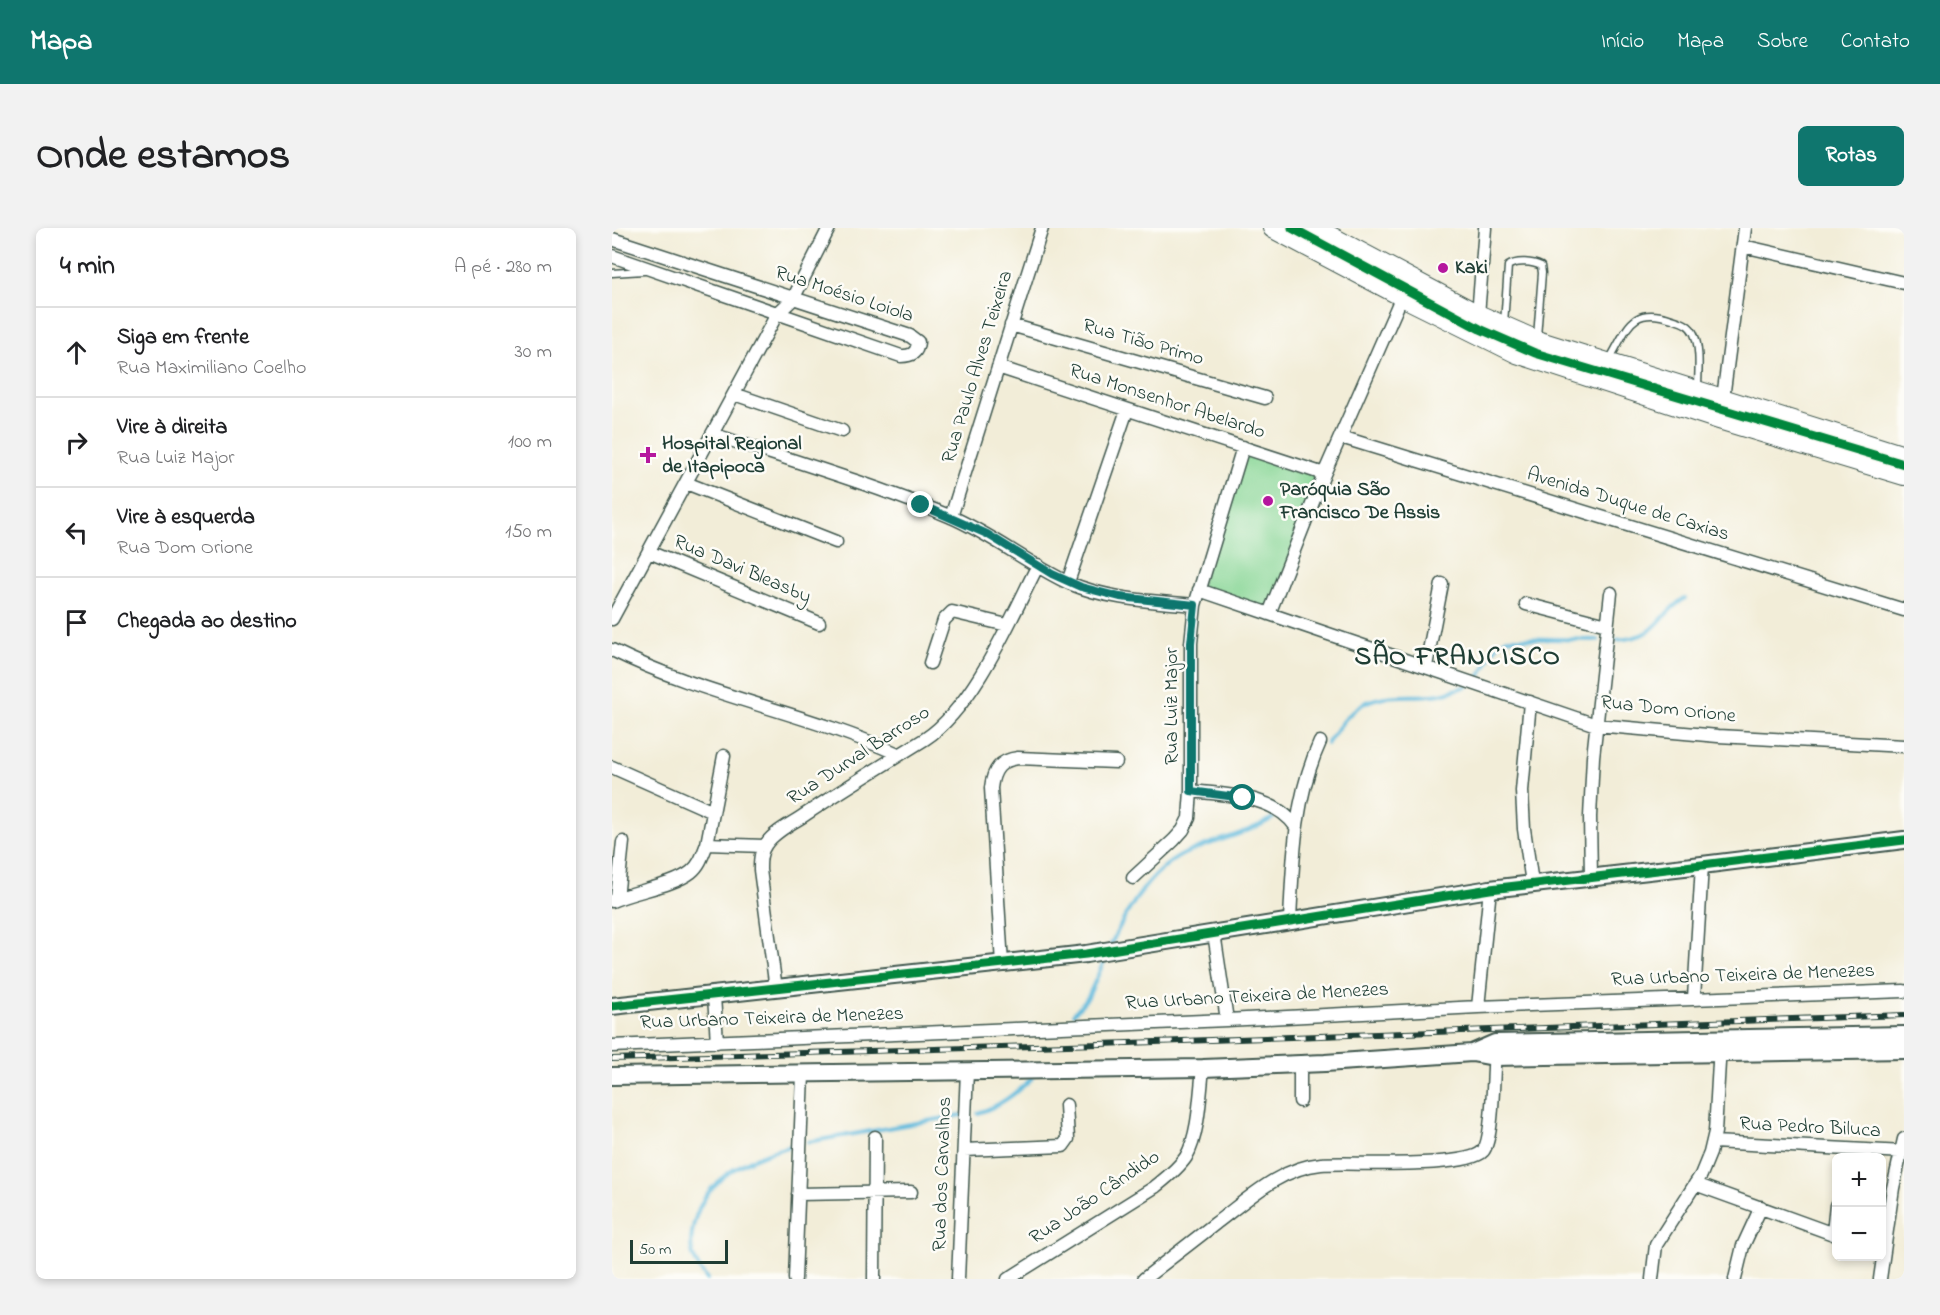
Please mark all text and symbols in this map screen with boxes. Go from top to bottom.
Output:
text: Mapa [30,22,92,63]
text: Início [1601,27,1644,57]
text: Mapa [1677,27,1724,57]
text: Sobre [1757,27,1808,57]
text: Contato [1841,27,1910,57]
text: Onde estamos [36,126,290,187]
button: Rotas [1798,126,1904,186]
text: 4 min [60,248,115,286]
text: A pé · 280 m [454,253,552,282]
place label: Kaki [1455,254,1488,283]
street label: Rua Moésio Loiola [771,259,917,331]
marker: Kaki [1436,261,1450,275]
street label: Rua Paulo Alves Teixeira [935,267,1021,467]
street label: Rua Tião Primo [1079,312,1207,374]
text: Siga em frente [117,322,249,354]
icon: ahead [60,336,93,369]
text: 30 m [515,338,552,367]
text: Rua Maximiliano Coelho [117,354,306,383]
street label: Rua Monsenhor Abelardo [1065,357,1269,447]
text: Vire à direita [117,412,227,444]
icon: right [60,426,93,459]
text: 100 m [508,428,552,457]
place label: Hospital Regional de Itapipoca [662,430,802,482]
text: Rua Luiz Major [117,444,235,473]
marker: Hospital Regional de Itapipoca [639,446,657,464]
street label: Avenida Duque de Caxias [1523,460,1733,550]
place label: Paróquia São Francisco De Assis [1279,476,1440,528]
route end [907,491,933,517]
marker: Paróquia São Francisco De Assis [1261,494,1275,508]
text: Vire à esquerda [117,502,255,534]
icon: left [60,516,93,549]
text: 150 m [505,518,552,547]
street label: Rua Davi Bleasby [669,528,815,612]
text: Rua Dom Orione [117,534,253,563]
icon: arrive [60,606,93,639]
text: Chegada ao destino [117,606,297,638]
district label: SÃO FRANCISCO [1355,639,1561,677]
street label: Rua Luiz Major [1158,646,1187,765]
street label: Rua Dom Orione [1599,688,1737,732]
street label: Rua Durval Barroso [782,699,936,813]
route start [1229,784,1255,810]
street label: Rua Urbano Teixeira de Menezes [1611,957,1875,995]
street label: Rua Urbano Teixeira de Menezes [1124,976,1390,1018]
street label: Rua Urbano Teixeira de Menezes [640,1000,904,1038]
street label: Rua dos Carvalhos [926,1096,960,1252]
street label: Rua Pedro Biluca [1738,1110,1882,1146]
street label: Rua João Cândido [1024,1143,1166,1253]
map controls [1832,1153,1886,1261]
button: + [1832,1153,1886,1207]
button: − [1832,1207,1886,1261]
scale bar [630,1237,728,1264]
text: 50 m [639,1238,671,1262]

